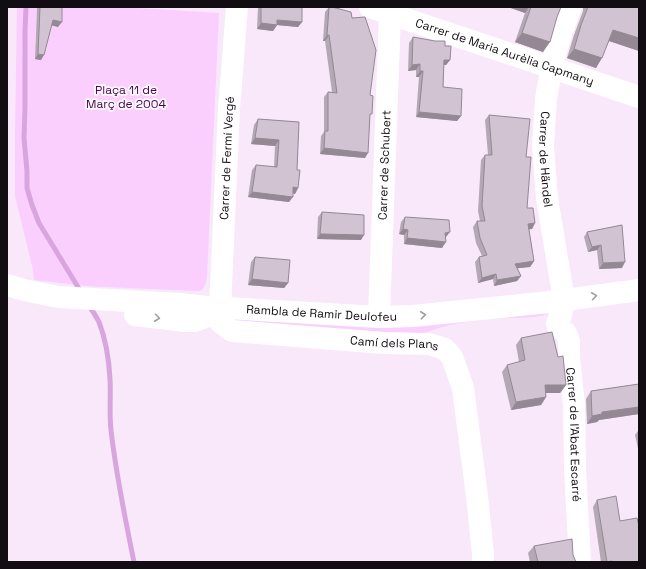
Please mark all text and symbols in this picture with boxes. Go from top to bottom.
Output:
street label: Carrer de Maria Aurèlia Capmany [413,15,596,89]
park label: Plaça 11 de Març de 2004 [86,82,166,112]
street label: Carrer de Fermí Vergé [216,96,238,220]
street label: Carrer de Schubert [375,110,395,220]
street label: Carrer de Händel [535,111,556,208]
one-way arrow [591,292,597,301]
street label: Rambla de Ramir Deulofeu [246,301,397,325]
one-way arrow [420,311,426,320]
one-way arrow [154,313,160,322]
street label: Camí dels Plans [349,332,441,355]
street label: Carrer de l'Abat Escarré [562,367,585,502]

